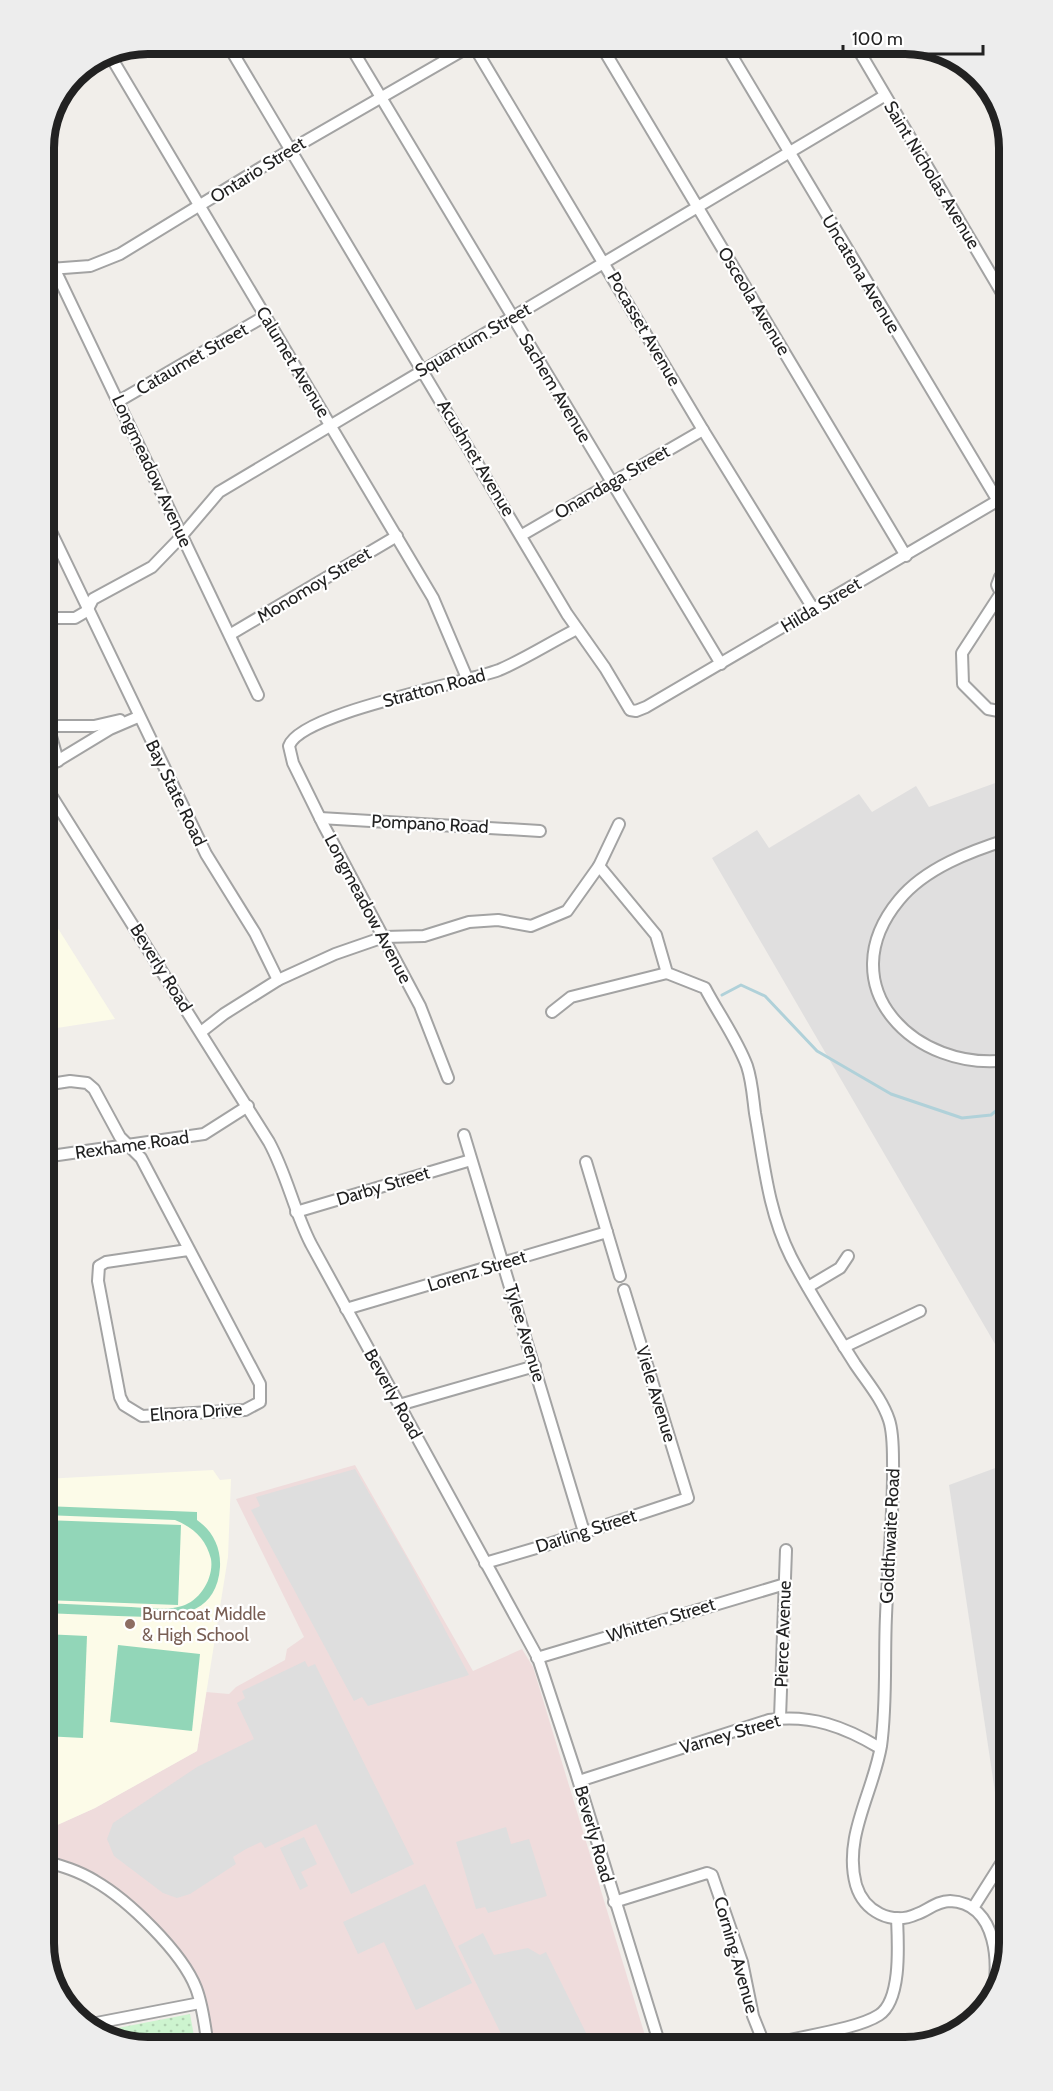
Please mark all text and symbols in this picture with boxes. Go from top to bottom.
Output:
scale bar [843,18,982,56]
text: 100 m [852,28,903,50]
street label: Saint Nicholas Avenue [879,97,985,253]
street label: Ontario Street [206,132,310,208]
street label: Uncatena Avenue [817,211,905,337]
street label: Osceola Avenue [713,243,795,359]
street label: Pocasset Avenue [602,268,686,390]
street label: Squantum Street [411,298,535,382]
street label: Calumet Avenue [251,303,335,421]
street label: Cataumet Street [132,318,252,400]
street label: Sachem Avenue [514,330,596,446]
street label: Longmeadow Avenue [107,391,197,551]
street label: Acushnet Avenue [433,396,519,520]
street label: Onandaga Street [551,440,673,524]
street label: Monomoy Street [253,542,375,628]
street label: Hilda Street [777,573,865,637]
street label: Stratton Road [380,664,488,712]
street label: Bay State Road [141,736,211,850]
street label: Pompano Road [371,810,489,838]
street label: Longmeadow Avenue [319,831,417,987]
street label: Beverly Road [125,920,197,1016]
street label: Rexhame Road [74,1126,190,1164]
street label: Darby Street [334,1161,432,1211]
street label: Lorenz Street [425,1246,529,1296]
street label: Tylee Avenue [500,1282,550,1384]
street label: Viele Avenue [631,1343,681,1445]
street label: Beverly Road [359,1345,427,1443]
street label: Elnora Drive [149,1398,243,1426]
street label: Goldthwaite Road [875,1468,905,1604]
street label: Darling Street [533,1504,639,1558]
street label: Pierce Avenue [770,1580,796,1688]
street label: Whitten Street [604,1593,718,1647]
place label: Burncoat Middle & High School [142,1603,266,1646]
marker: Burncoat Middle & High School [123,1617,137,1631]
street label: Varney Street [677,1709,783,1759]
street label: Beverly Road [570,1783,618,1885]
street label: Corning Avenue [709,1894,763,2016]

